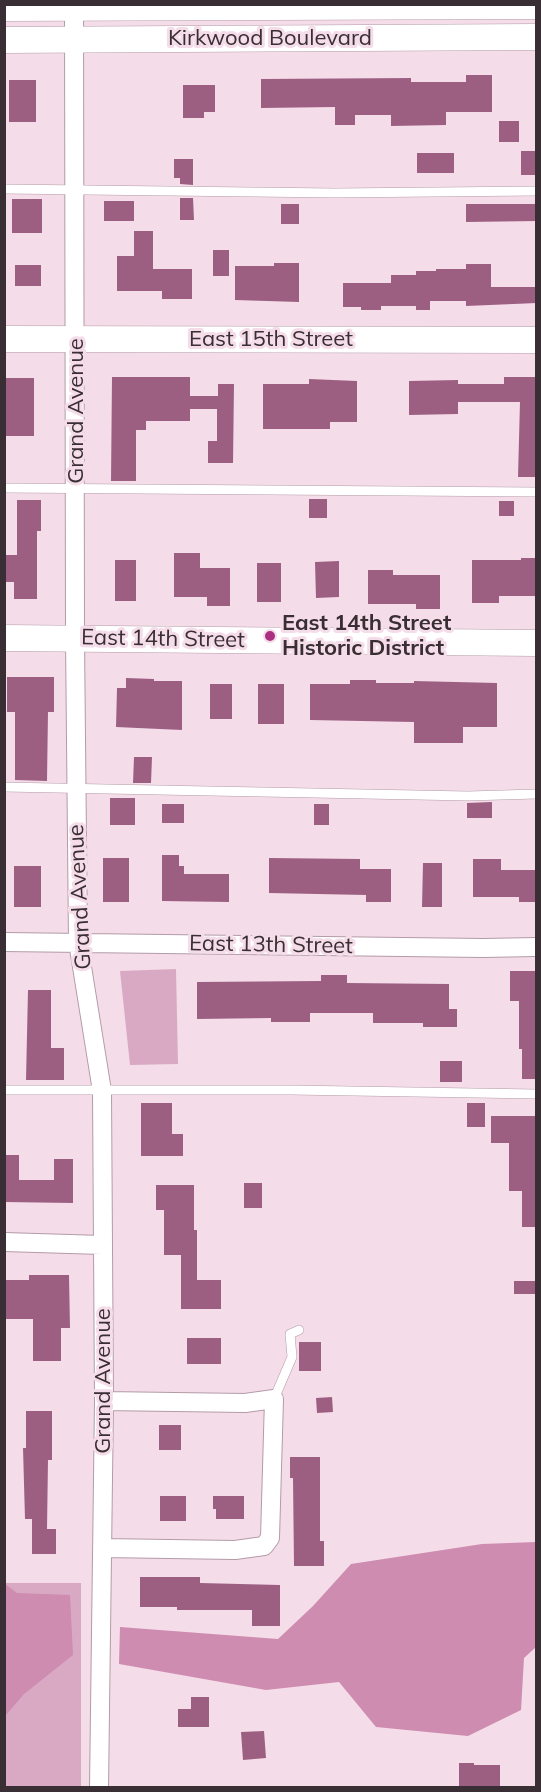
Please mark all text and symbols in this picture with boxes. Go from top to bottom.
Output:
street label: Kirkwood Boulevard [168,25,372,51]
street label: East 15th Street [189,326,353,352]
street label: Grand Avenue [63,338,89,484]
place label: East 14th Street Historic District [282,610,451,662]
street label: East 14th Street [81,624,245,654]
marker: East 14th Street Historic District [263,629,277,643]
street label: Grand Avenue [63,824,97,970]
street label: East 13th Street [189,930,353,960]
street label: Grand Avenue [90,1308,116,1454]

